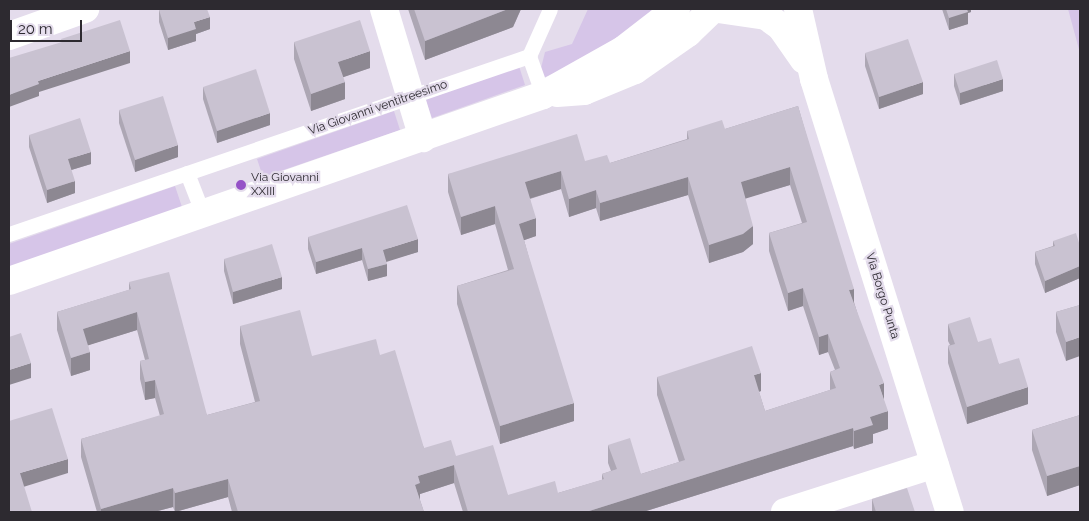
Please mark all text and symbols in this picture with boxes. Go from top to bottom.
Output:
scale bar [12,10,85,42]
text: 20 m [18,20,53,38]
street label: Via Giovanni ventitreesimo [306,77,450,139]
place label: Via Giovanni XXIII [251,171,319,199]
marker: Via Giovanni XXIII [235,179,247,191]
street label: Via Borgo Punta [862,251,902,341]

